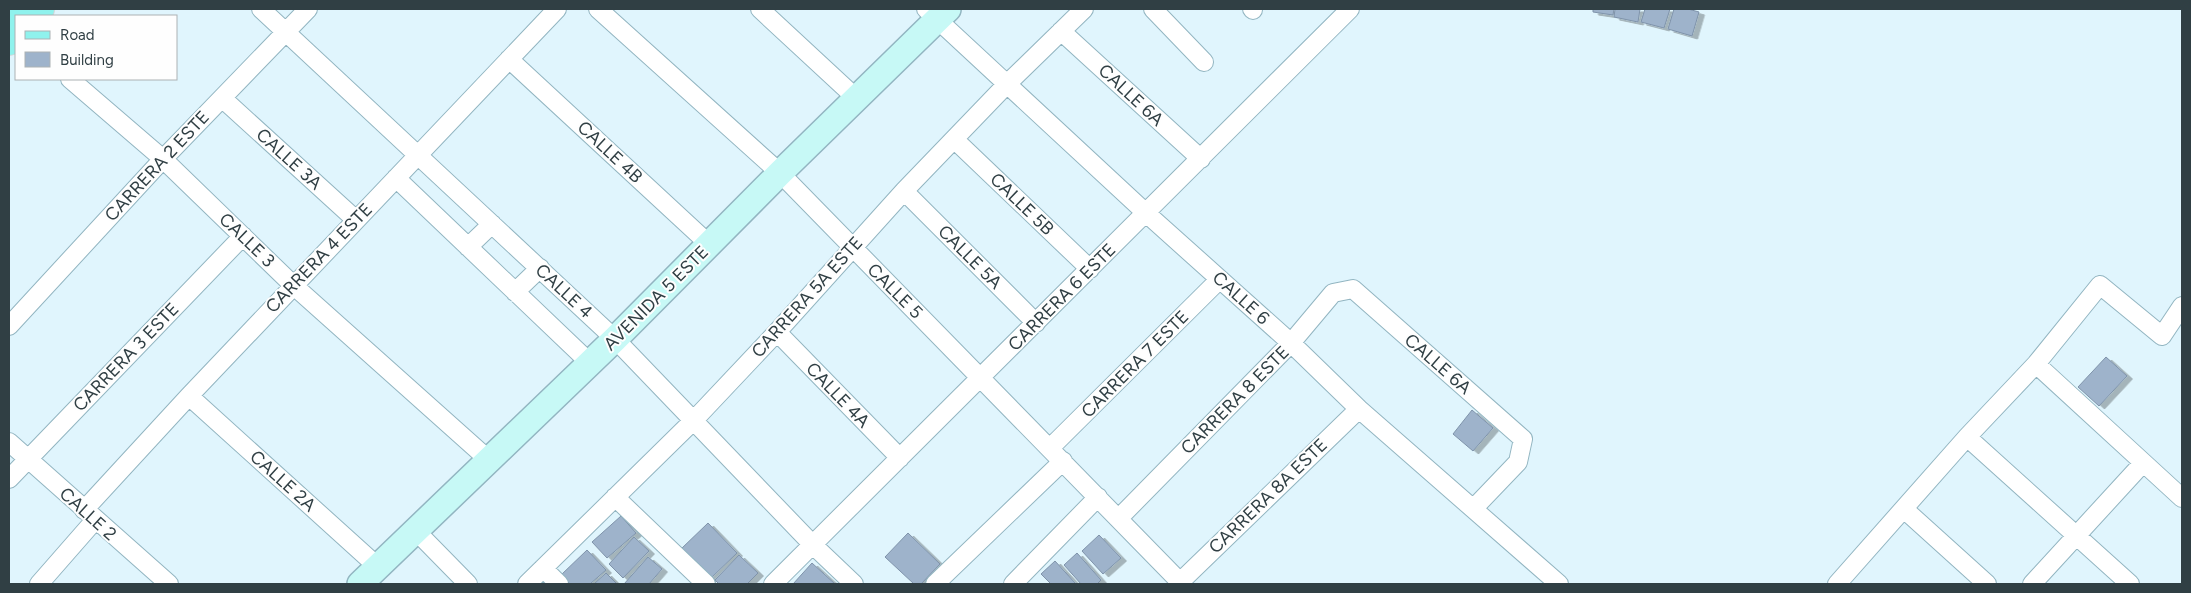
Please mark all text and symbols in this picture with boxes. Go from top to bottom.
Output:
legend [15,15,178,80]
text: Road [60,26,95,44]
text: Building [60,51,114,69]
street label: CALLE 6A [1094,59,1168,131]
street label: CARRERA 2 ESTE [100,106,214,226]
street label: CALLE 4B [573,116,647,188]
street label: CALLE 3A [252,124,326,194]
street label: CALLE 5B [985,168,1059,240]
street label: CARRERA 4 ESTE [261,198,377,318]
street label: CALLE 3 [215,208,279,272]
street label: CALLE 5A [933,220,1007,294]
street label: CARRERA 5A ESTE [747,232,867,362]
street label: CARRERA 6 ESTE [1004,239,1120,355]
street label: AVENIDA 5 ESTE [599,241,713,355]
street label: CALLE 4 [531,259,597,323]
street label: CALLE 5 [863,259,927,323]
street label: CALLE 6 [1208,267,1274,329]
street label: CARRERA 3 ESTE [68,298,184,416]
street label: CARRERA 7 ESTE [1077,306,1193,422]
street label: CALLE 6A [1400,329,1476,399]
street label: CARRERA 8 ESTE [1176,341,1294,459]
street label: CALLE 4A [801,358,875,432]
street label: CARRERA 8A ESTE [1204,434,1332,558]
street label: CALLE 2A [245,446,321,516]
street label: CALLE 2 [55,483,121,545]

